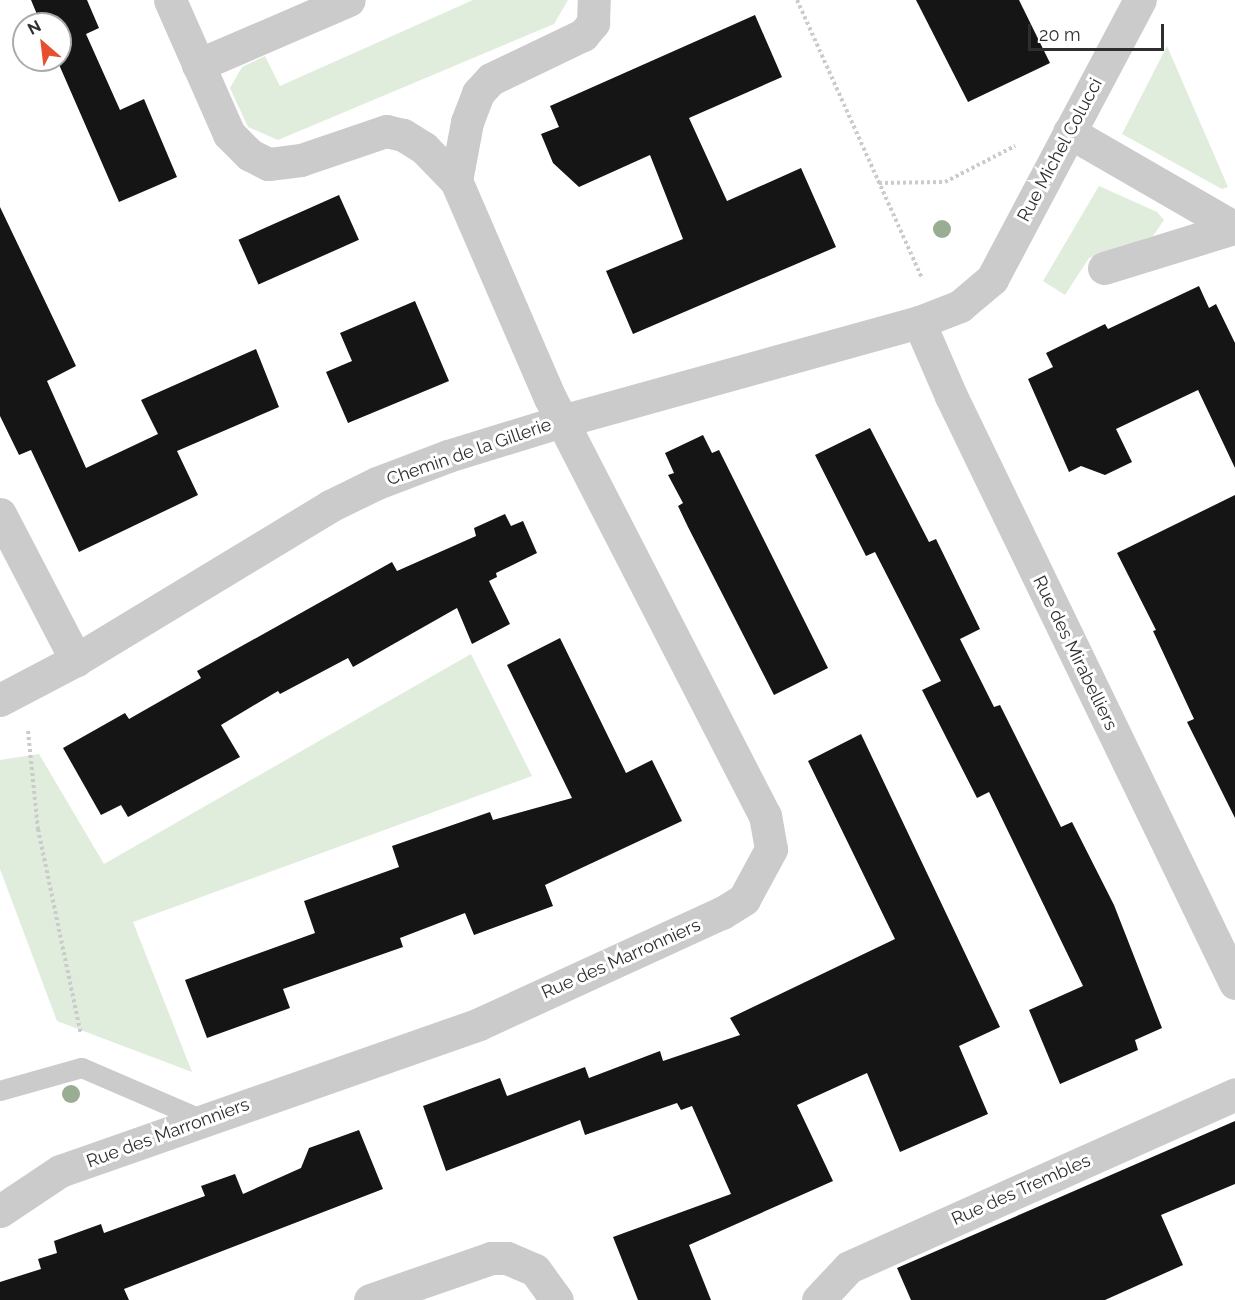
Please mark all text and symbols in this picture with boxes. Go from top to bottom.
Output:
north arrow [12,12,72,72]
scale bar [1031,12,1168,50]
text: N [24,16,44,39]
text: 20 m [1039,24,1081,45]
street label: Rue Michel Colucci [1013,74,1107,226]
street label: Chemin de la Gillerie [384,414,554,490]
street label: Rue des Mirabelliers [1028,572,1122,734]
street label: Rue des Marronniers [538,914,704,1004]
street label: Rue des Marronniers [84,1094,252,1172]
street label: Rue des Trembles [948,1150,1094,1230]

